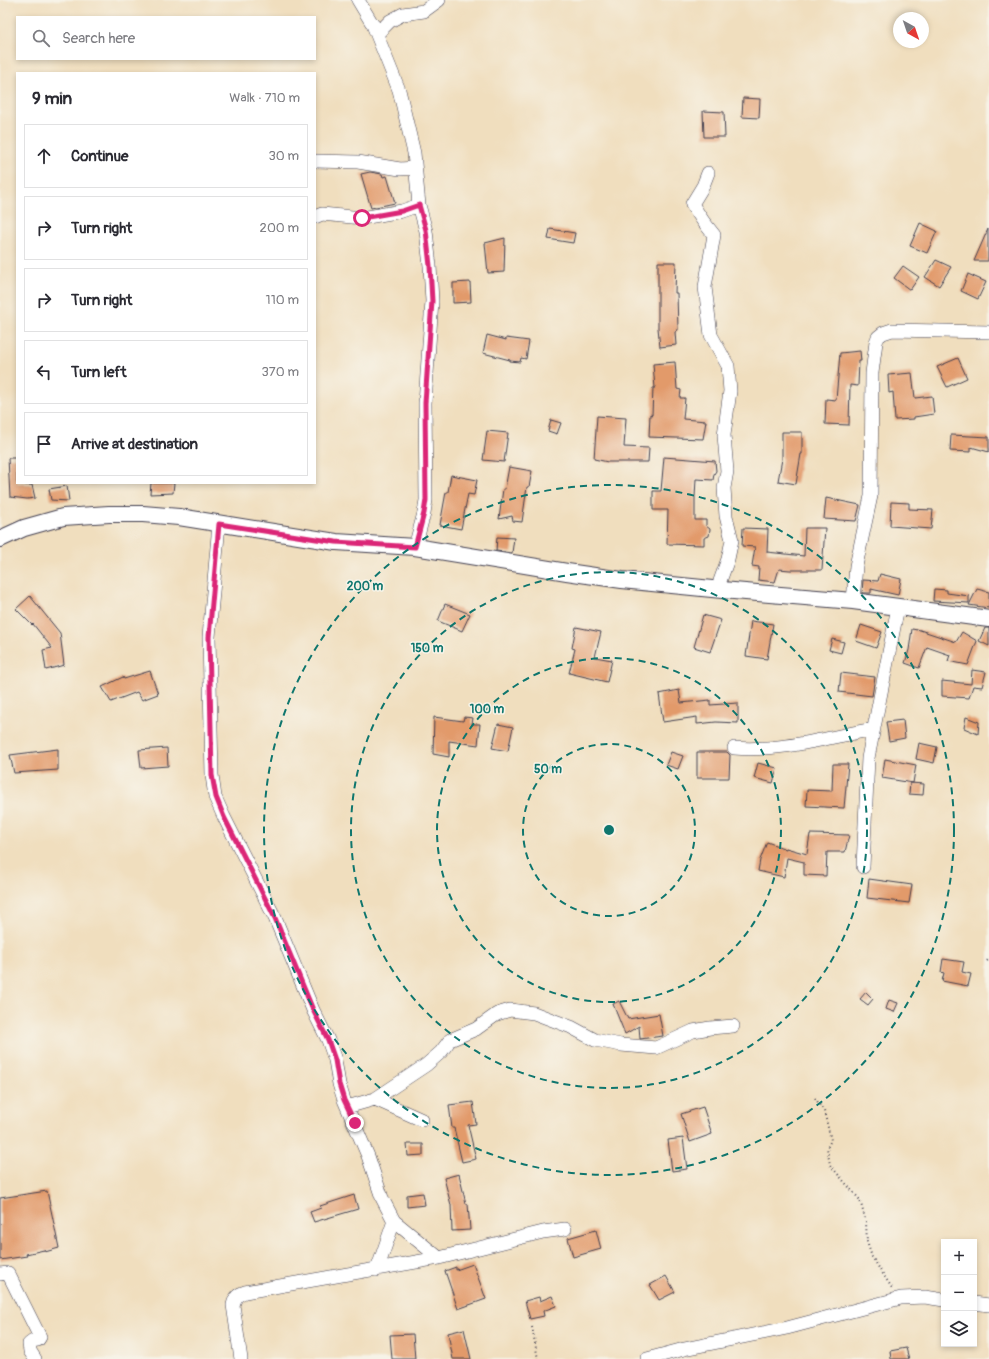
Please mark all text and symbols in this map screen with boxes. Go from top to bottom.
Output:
north arrow [893,12,929,48]
search box [16,16,316,60]
icon: search [30,27,52,49]
text: Search here [62,29,135,48]
text: 9 min [32,88,72,109]
text: Walk · 710 m [229,90,300,106]
icon: ahead [33,145,55,167]
text: Continue [71,147,129,166]
text: 30 m [269,148,299,164]
route start [353,209,371,227]
icon: right [33,217,55,239]
text: Turn right [71,219,132,238]
text: 200 m [260,220,299,236]
icon: right [33,289,55,311]
text: Turn right [71,291,132,310]
text: 110 m [266,292,299,308]
icon: left [33,361,55,383]
text: Turn left [71,363,127,382]
text: 370 m [262,364,299,380]
icon: arrive [33,433,55,455]
text: Arrive at destination [71,435,198,454]
text: 200 m [347,579,384,594]
text: 150 m [411,641,444,656]
text: 100 m [470,702,505,717]
text: 50 m [534,762,562,777]
centre of rings [602,823,616,837]
route end [346,1114,364,1132]
map controls [941,1239,977,1347]
button: + [941,1239,977,1275]
button: − [941,1275,977,1311]
button: layers [941,1311,977,1347]

